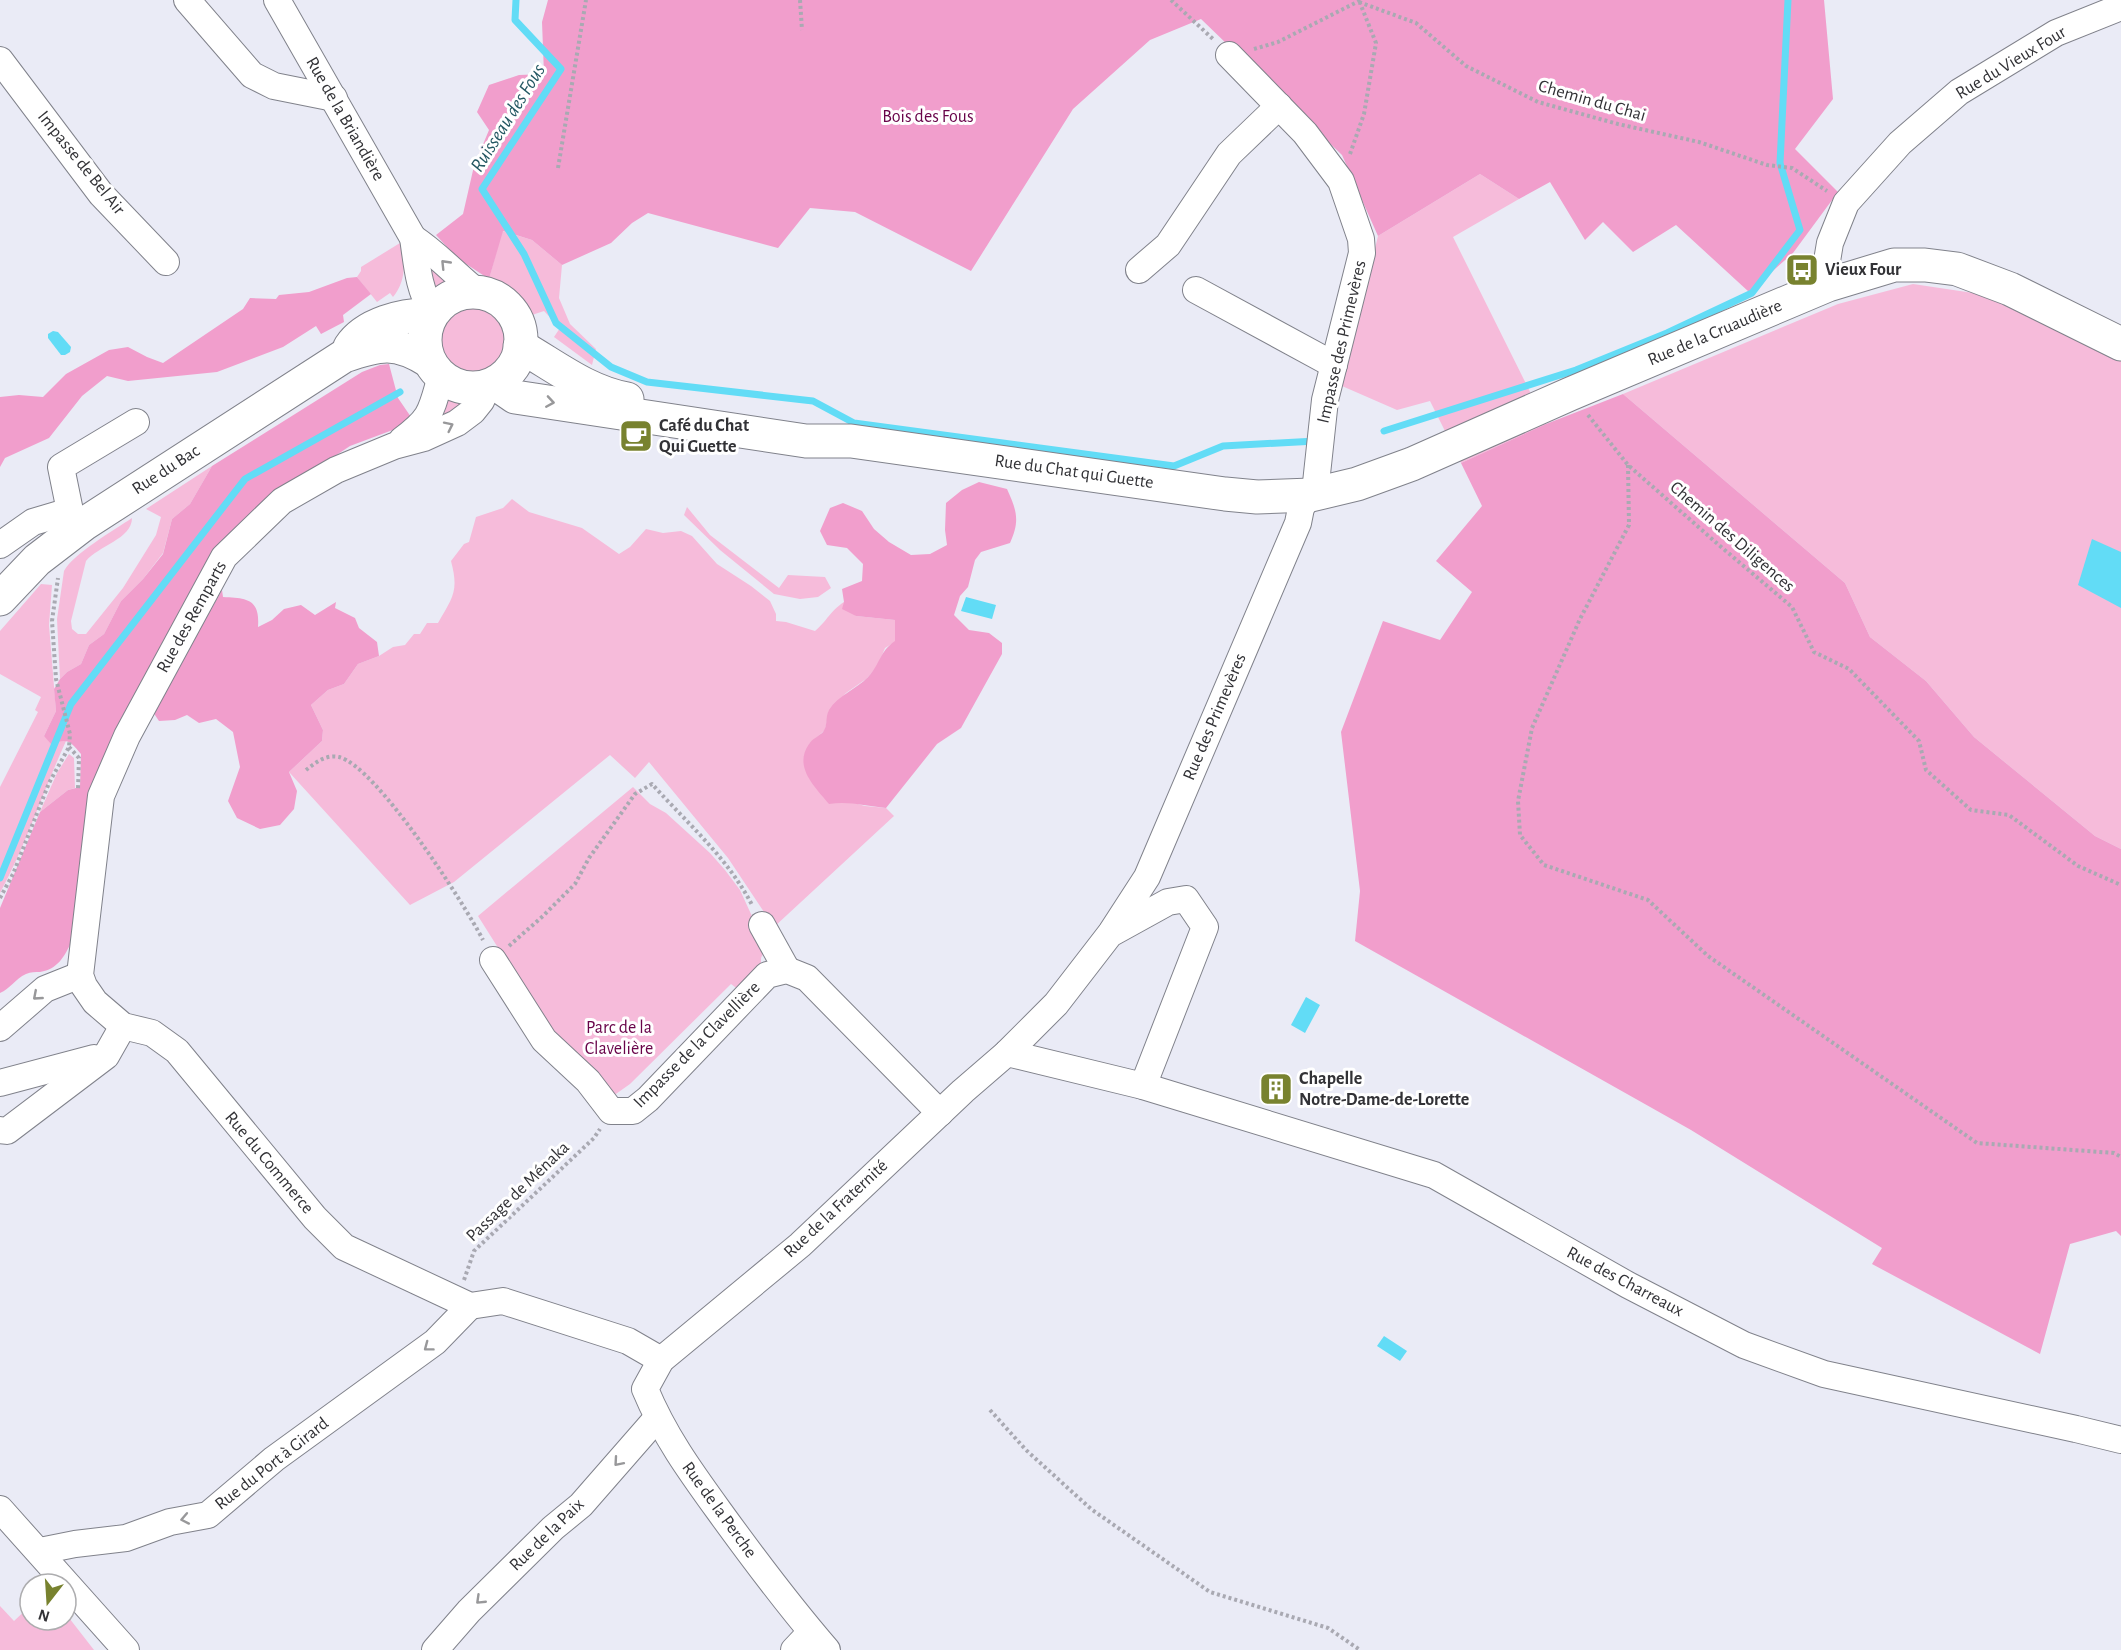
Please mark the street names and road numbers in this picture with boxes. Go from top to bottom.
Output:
street label: Rue du Vieux Four [1953,23,2069,103]
street label: Rue de la Briandière [302,54,388,184]
street label: Chemin du Chai [1536,77,1648,125]
street label: Impasse de Bel Air [34,108,128,218]
street label: Impasse des Primevères [1314,259,1370,425]
street label: Rue de la Cruaudière [1645,297,1785,369]
street label: Rue du Bac [129,442,203,498]
street label: Rue du Chat qui Guette [993,452,1155,492]
street label: Chemin des Diligences [1666,478,1798,596]
street label: Rue des Remparts [154,558,230,676]
street label: Rue des Primevères [1180,651,1250,783]
street label: Impasse de la Clavellière [630,978,764,1112]
street label: Rue du Commerce [221,1109,317,1217]
street label: Passage de Ménaka [463,1139,573,1245]
street label: Rue de la Fraternité [781,1157,891,1261]
street label: Rue des Charreaux [1564,1244,1687,1320]
street label: Rue du Port à Girard [212,1414,332,1514]
street label: Rue de la Perche [678,1459,760,1561]
street label: Rue de la Paix [506,1495,588,1575]

